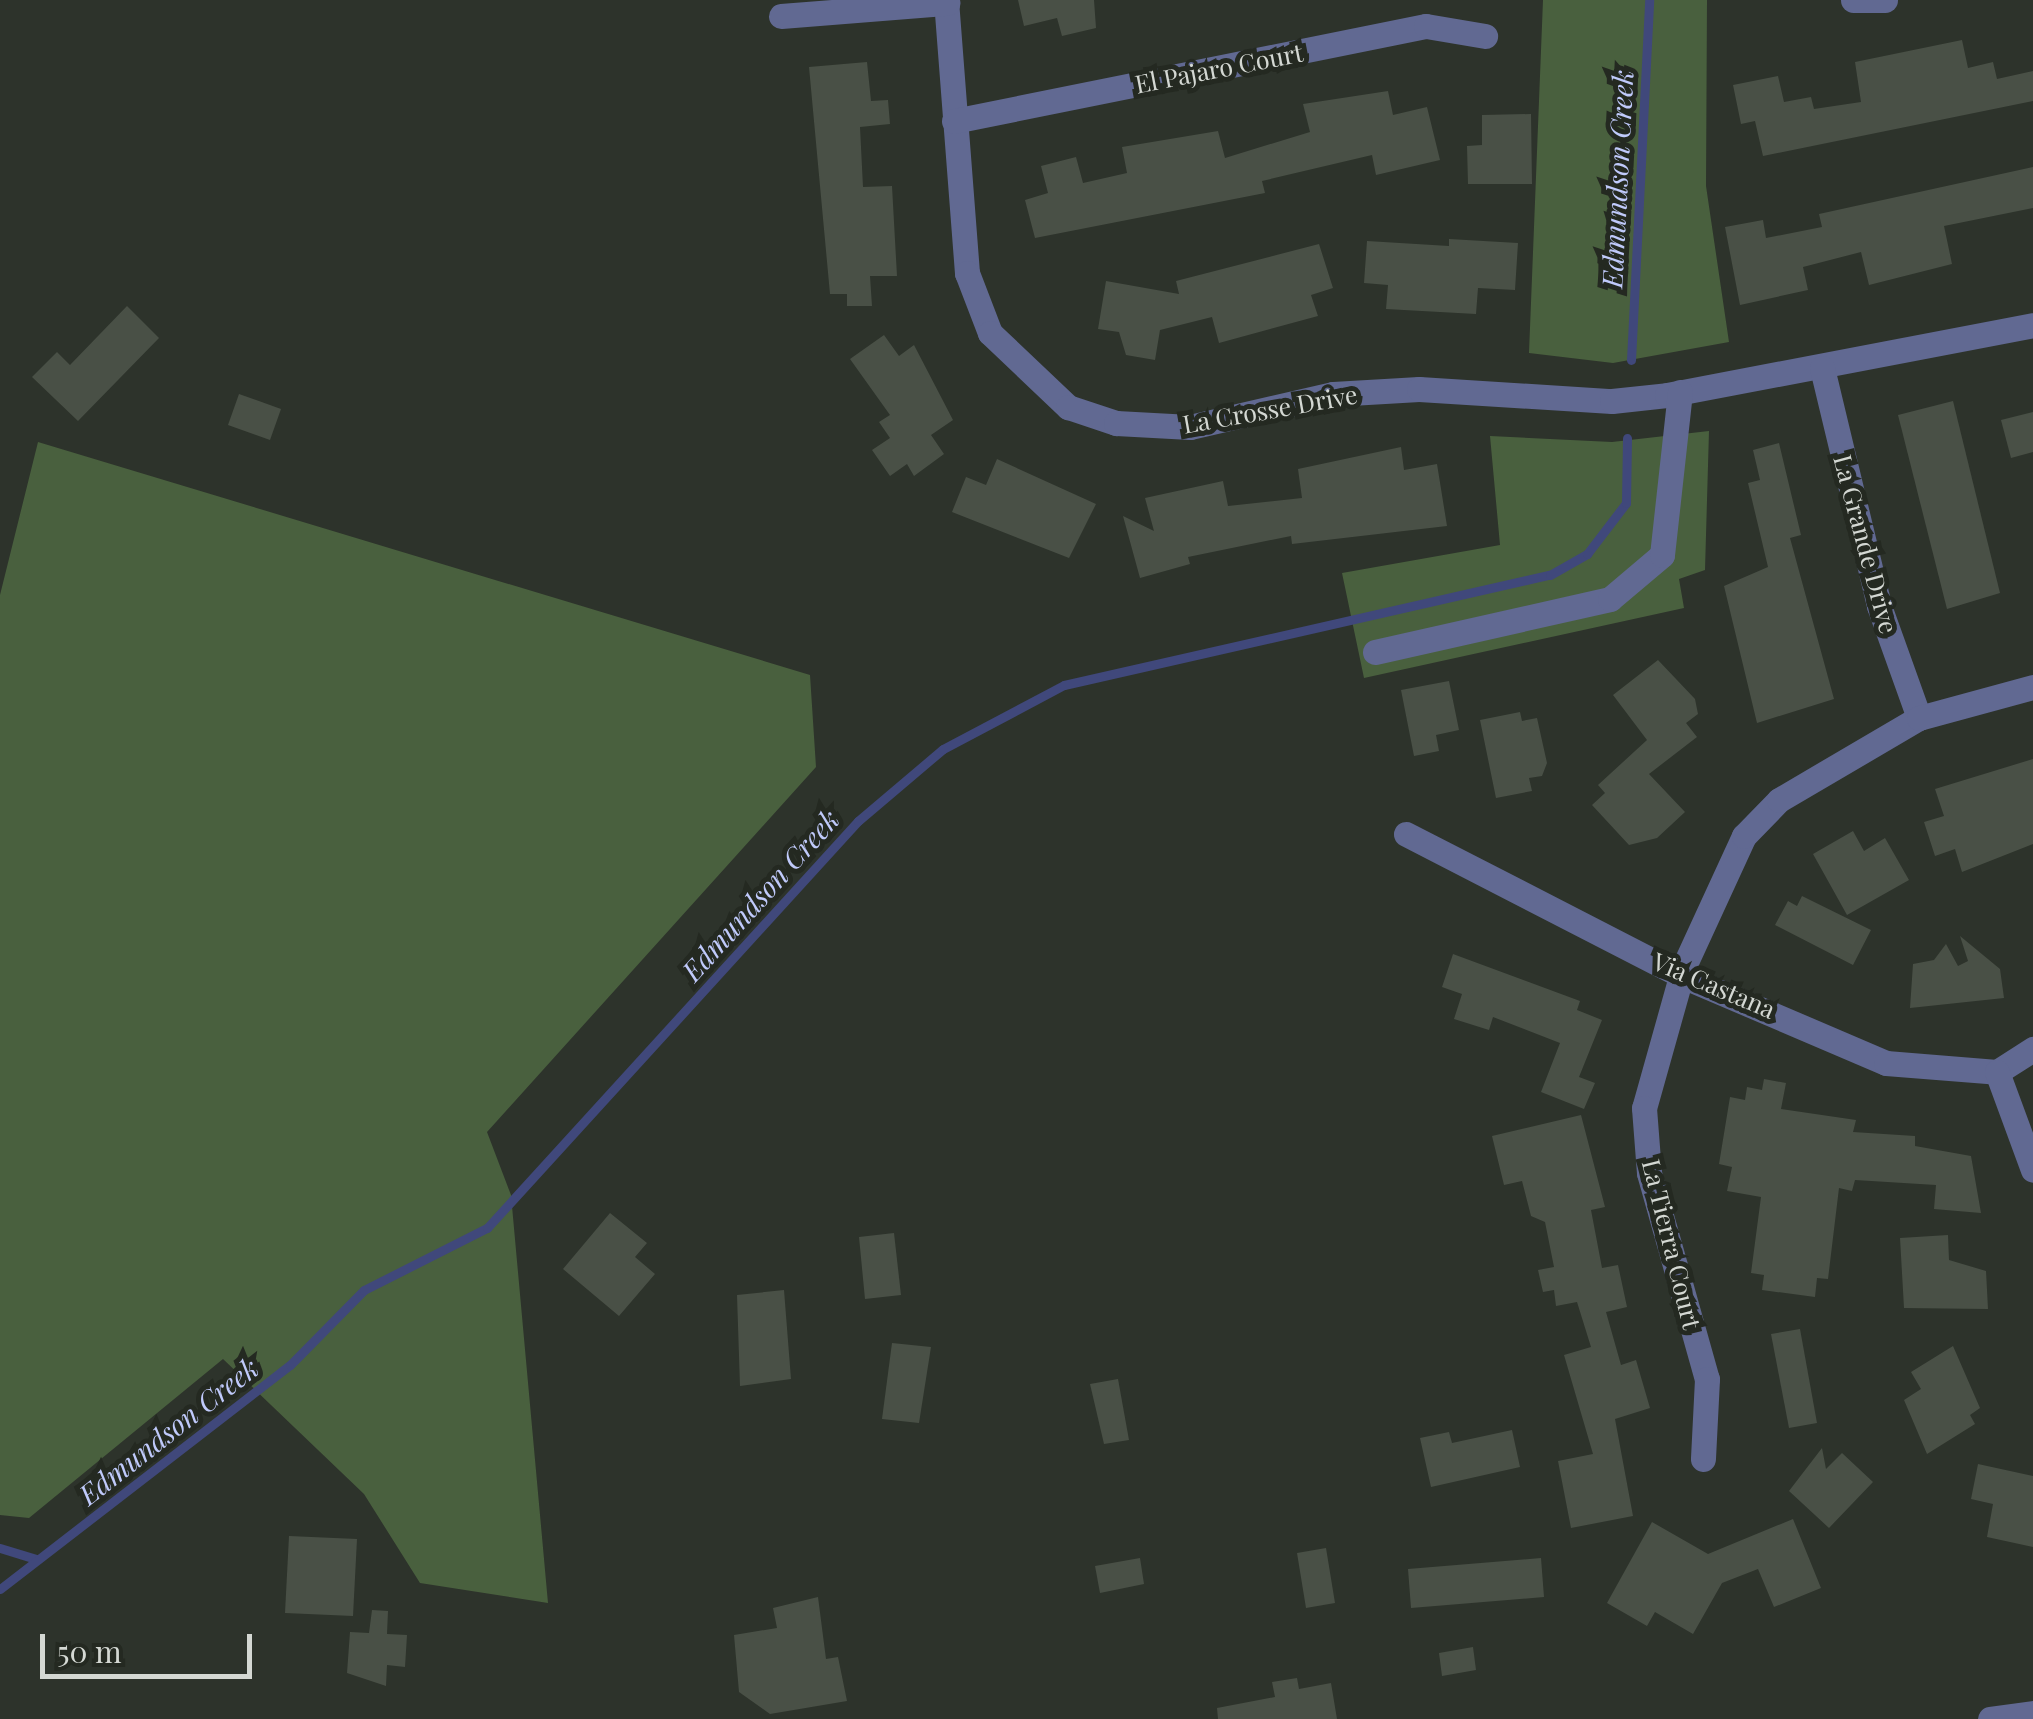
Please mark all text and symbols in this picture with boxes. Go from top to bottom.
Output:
street label: El Pajaro Court [1132,37,1306,99]
water label: Edmundson Creek [1595,69,1639,289]
street label: La Crosse Drive [1180,379,1360,439]
street label: La Grande Drive [1828,451,1904,637]
water label: Edmundson Creek [674,803,846,987]
street label: Via Castana [1648,946,1780,1024]
street label: La Tierra Court [1636,1155,1708,1333]
water label: Edmundson Creek [72,1351,264,1511]
scale bar [45,1614,258,1676]
text: 50 m [57,1631,122,1671]

